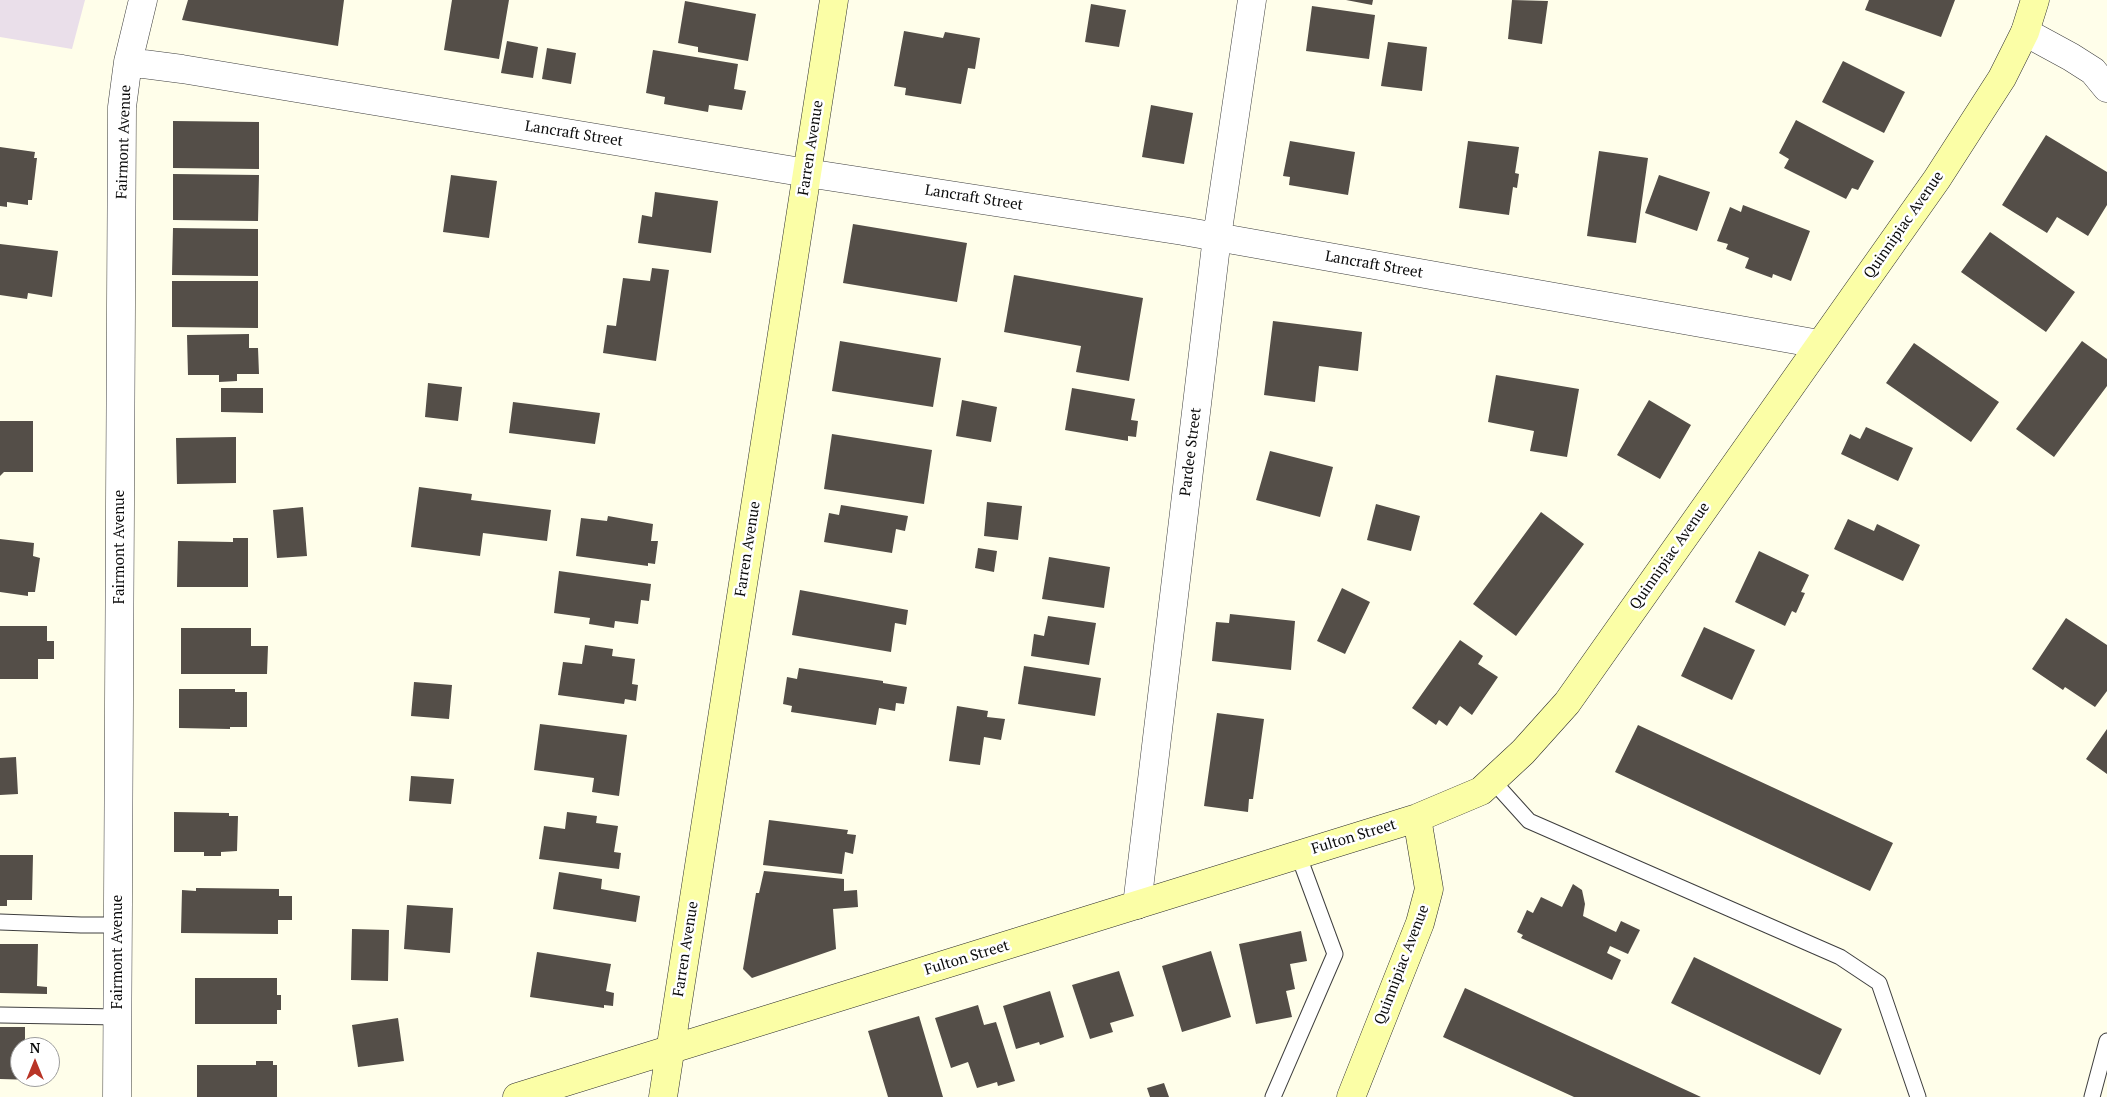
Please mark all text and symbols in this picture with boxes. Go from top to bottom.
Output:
street label: Fairmont Avenue [113,84,135,200]
street label: Farren Avenue [795,99,827,197]
street label: Lancraft Street [524,117,624,151]
street label: Quinnipiac Avenue [1860,168,1948,282]
street label: Lancraft Street [924,181,1024,215]
street label: Lancraft Street [1324,248,1424,282]
street label: Pardee Street [1177,407,1205,497]
street label: Fairmont Avenue [111,490,129,604]
street label: Quinnipiac Avenue [1626,499,1714,613]
street label: Farren Avenue [732,500,764,598]
street label: Fulton Street [1309,816,1399,858]
street label: Fairmont Avenue [109,895,127,1009]
street label: Farren Avenue [670,900,702,998]
street label: Quinnipiac Avenue [1371,903,1433,1027]
street label: Fulton Street [922,937,1012,979]
north arrow [10,1037,60,1087]
text: N [30,1038,40,1057]

